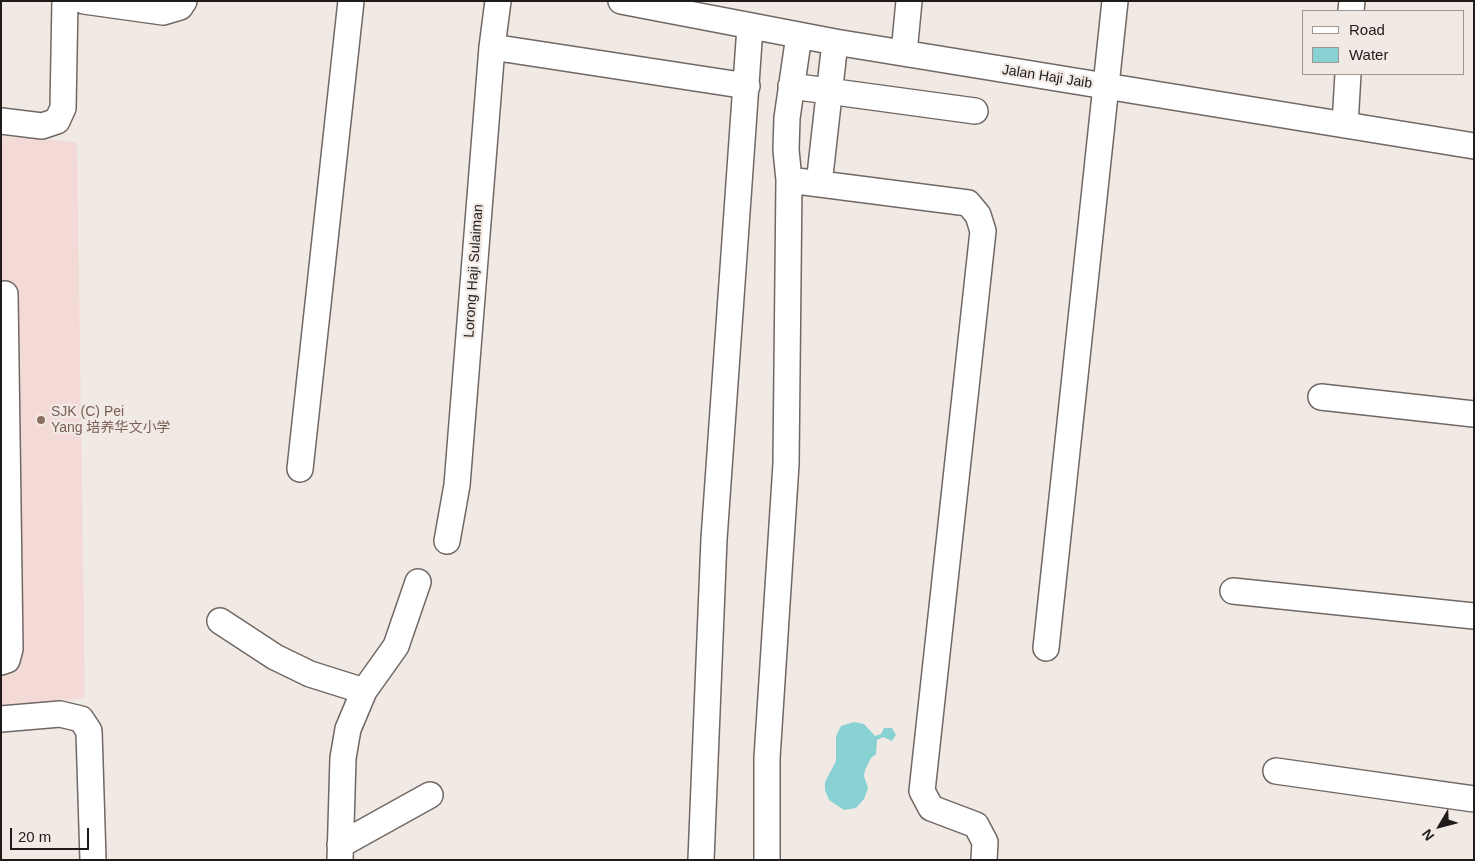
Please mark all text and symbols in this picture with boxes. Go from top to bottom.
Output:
legend [1302,10,1465,75]
text: Road [1349,21,1385,38]
text: Water [1349,46,1388,63]
street label: Jalan Haji Jaib [1001,62,1093,92]
street label: Lorong Haji Sulaiman [461,204,487,338]
place label: SJK (C) Pei Yang 培养华文小学 [51,404,171,437]
marker: SJK (C) Pei Yang 培养华文小学 [35,414,47,426]
north arrow [1415,801,1465,851]
scale bar [12,818,91,850]
text: N [1419,826,1437,844]
text: 20 m [18,828,51,845]

